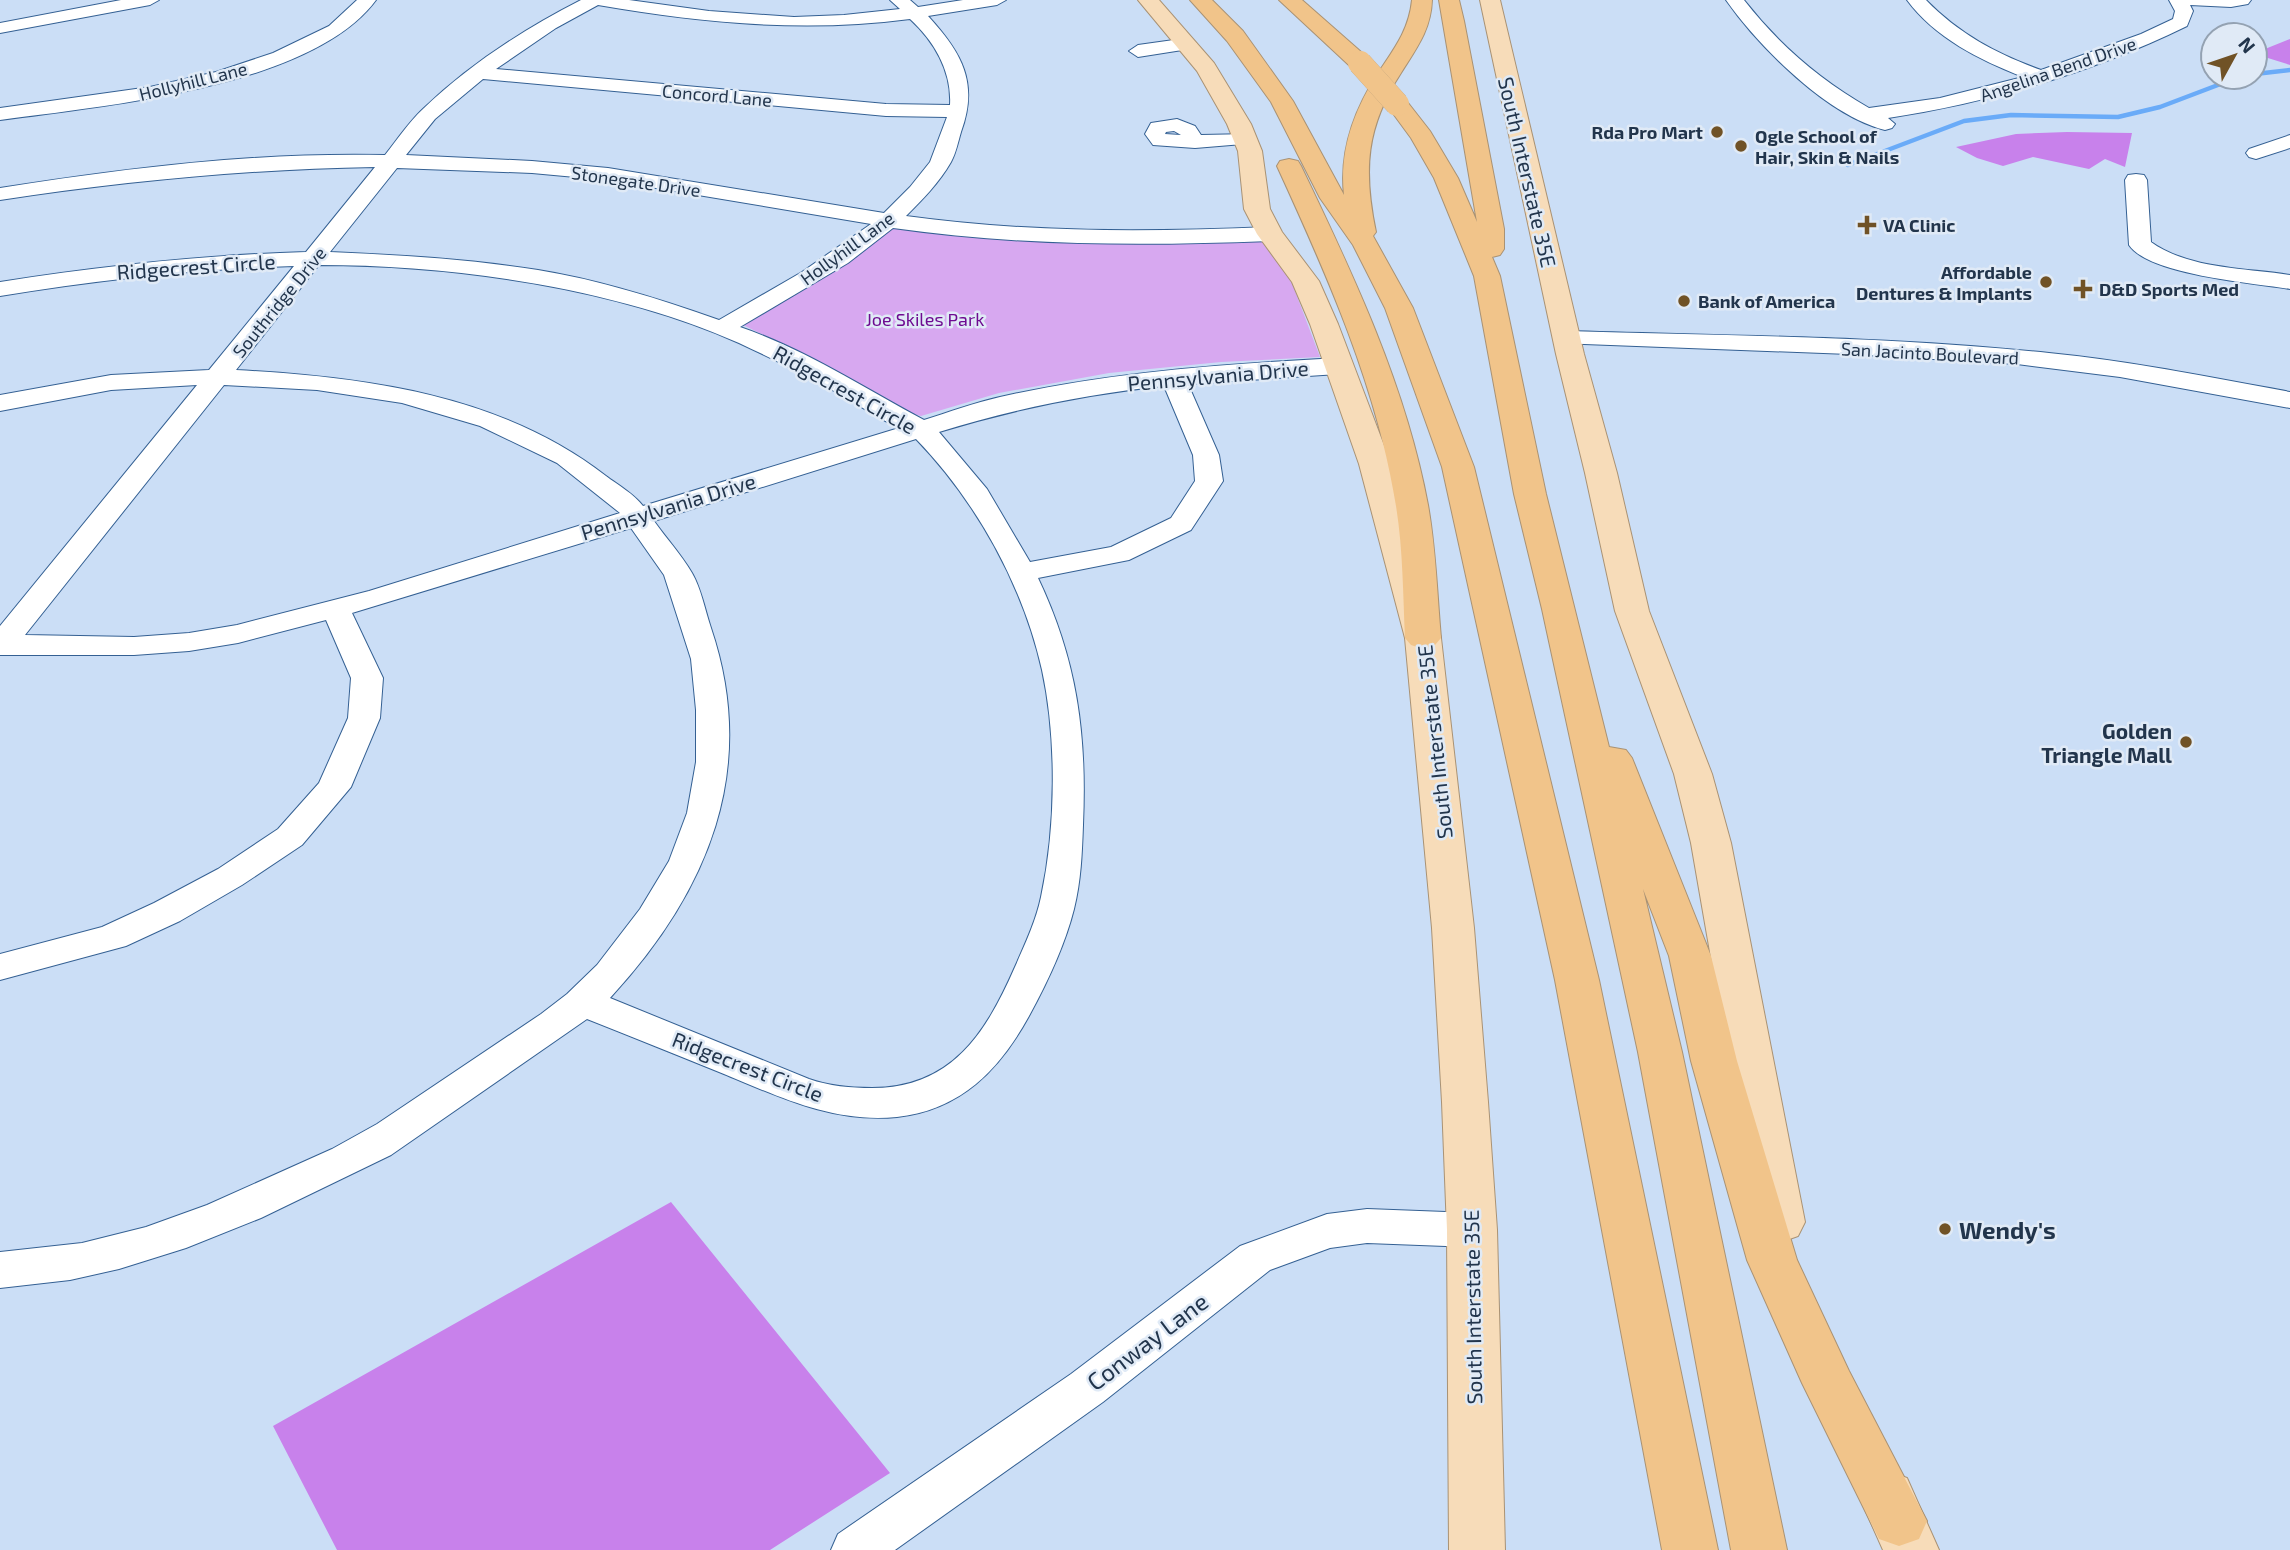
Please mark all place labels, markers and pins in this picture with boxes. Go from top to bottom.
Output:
place label: Rda Pro Mart [1592,121,1704,143]
marker: Rda Pro Mart [1709,124,1725,140]
place label: Ogle School of Hair, Skin & Nails [1755,125,1899,168]
marker: Ogle School of Hair, Skin & Nails [1733,138,1749,154]
place label: VA Clinic [1883,214,1956,236]
marker: VA Clinic [1857,215,1877,235]
place label: Affordable Dentures & Implants [1856,261,2032,304]
marker: Affordable Dentures & Implants [2038,274,2054,290]
place label: D&D Sports Med [2099,278,2239,300]
marker: D&D Sports Med [2073,279,2093,299]
place label: Bank of America [1698,290,1835,312]
marker: Bank of America [1676,293,1692,309]
place label: Golden Triangle Mall [2041,718,2172,767]
marker: Golden Triangle Mall [2178,734,2194,750]
place label: Wendy's [1959,1215,2056,1244]
marker: Wendy's [1937,1221,1953,1237]

